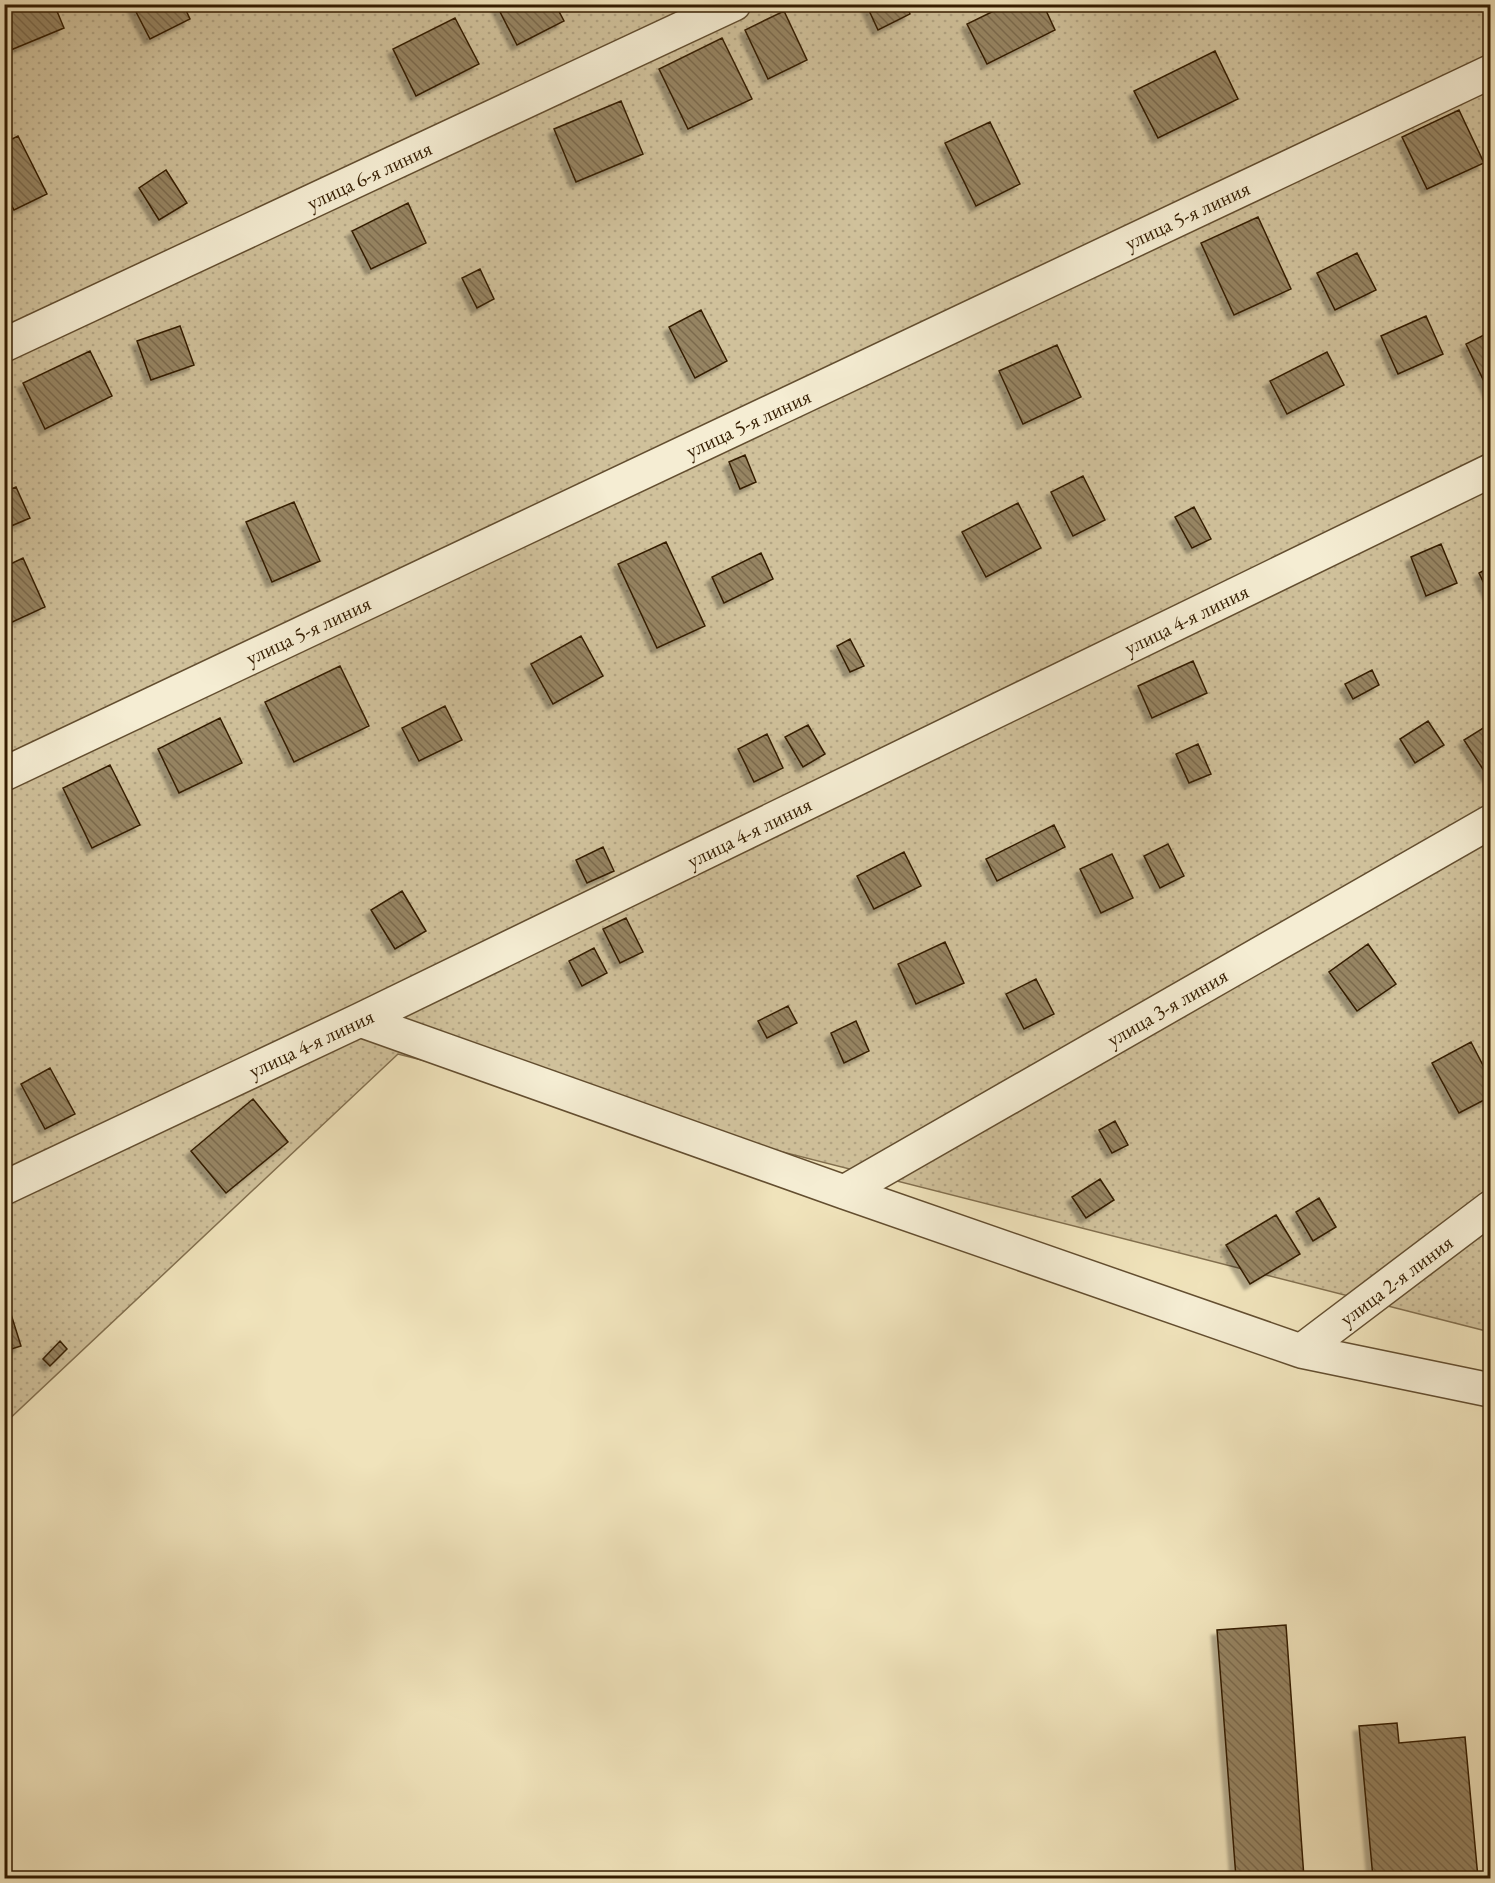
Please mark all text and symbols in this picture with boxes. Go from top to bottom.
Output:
street label: улица 6-я линия [302,134,436,216]
street label: улица 5-я линия [1120,174,1254,256]
street label: улица 5-я линия [681,382,815,464]
street label: улица 4-я линия [1119,577,1253,661]
street label: улица 5-я линия [241,589,375,671]
street label: улица 4-я линия [682,790,816,874]
street label: улица 3-я линия [1102,961,1232,1053]
street label: улица 4-я линия [244,1002,378,1084]
street label: улица 2-я линия [1334,1229,1458,1331]

